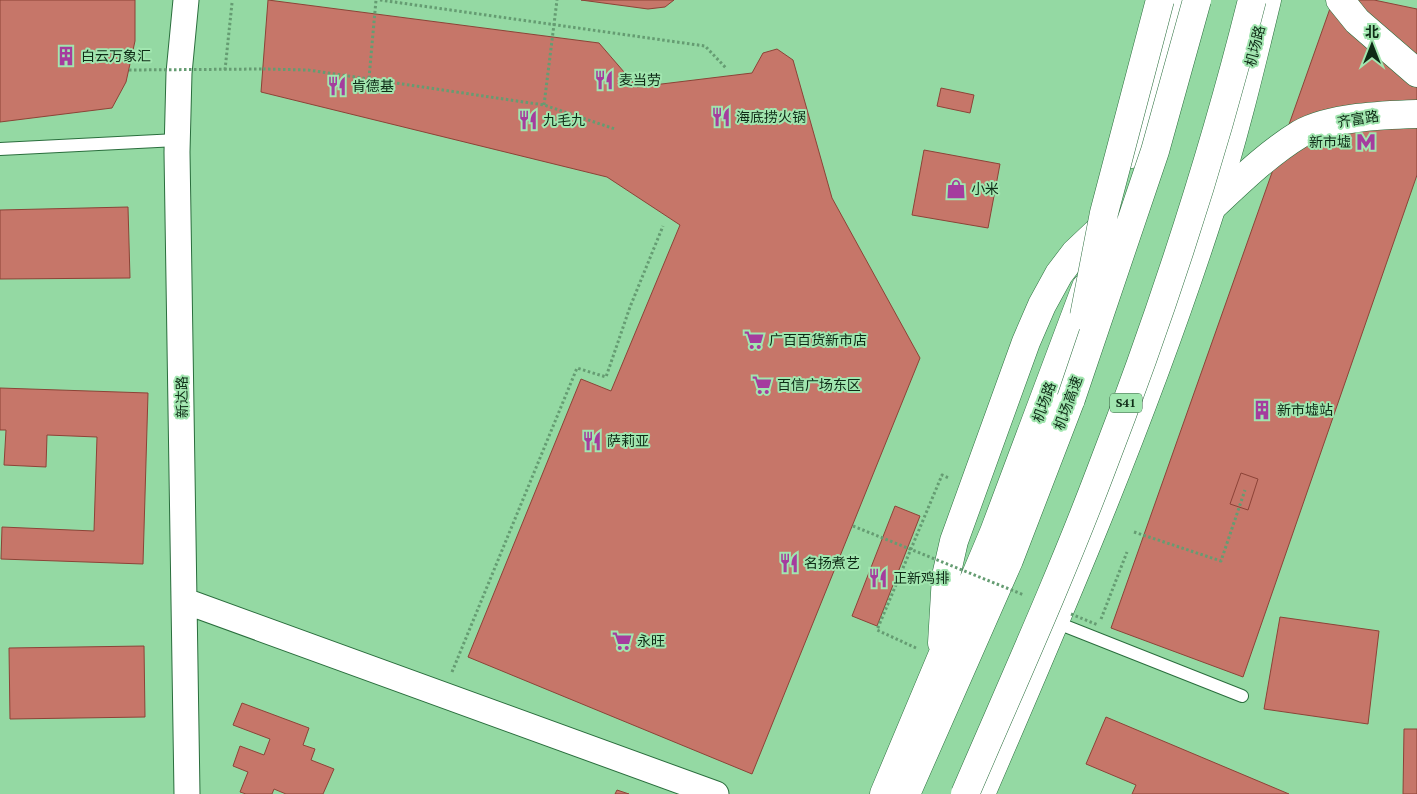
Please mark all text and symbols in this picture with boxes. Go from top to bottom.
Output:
north arrow [1347,20,1397,70]
text: 北 [1365,22,1379,41]
street label: 机场路 [1240,23,1269,69]
building icon: 白云万象汇 [55,45,77,67]
place label: 白云万象汇 [81,46,151,65]
restaurant icon: 麦当劳 [593,69,615,91]
place label: 麦当劳 [619,70,661,89]
restaurant icon: 肯德基 [326,75,348,97]
place label: 肯德基 [352,76,394,95]
restaurant icon: 海底捞火锅 [710,106,732,128]
street label: 齐富路 [1336,106,1380,131]
place label: 海底捞火锅 [736,107,806,126]
restaurant icon: 九毛九 [517,109,539,131]
place label: 九毛九 [543,110,585,129]
metro station icon: 新市墟 [1355,131,1377,153]
place label: 新市墟 [1309,132,1351,151]
shop icon: 小米 [945,178,967,200]
place label: 小米 [971,179,999,198]
supermarket icon: 广百百货新市店 [743,329,765,351]
place label: 广百百货新市店 [769,330,867,349]
street label: 机场高速 [1049,373,1086,432]
supermarket icon: 百信广场东区 [751,374,773,396]
place label: 百信广场东区 [777,375,861,394]
street label: 新达路 [172,376,191,418]
street label: 机场路 [1027,379,1060,425]
road number: S41 [1110,393,1142,412]
building icon: 新市墟站 [1251,399,1273,421]
place label: 新市墟站 [1277,400,1333,419]
restaurant icon: 萨莉亚 [581,430,603,452]
place label: 萨莉亚 [607,431,649,450]
restaurant icon: 名扬煮艺 [778,552,800,574]
place label: 名扬煮艺 [804,553,860,572]
restaurant icon: 正新鸡排 [867,567,889,589]
place label: 正新鸡排 [893,568,949,587]
supermarket icon: 永旺 [611,630,633,652]
place label: 永旺 [637,631,665,650]

